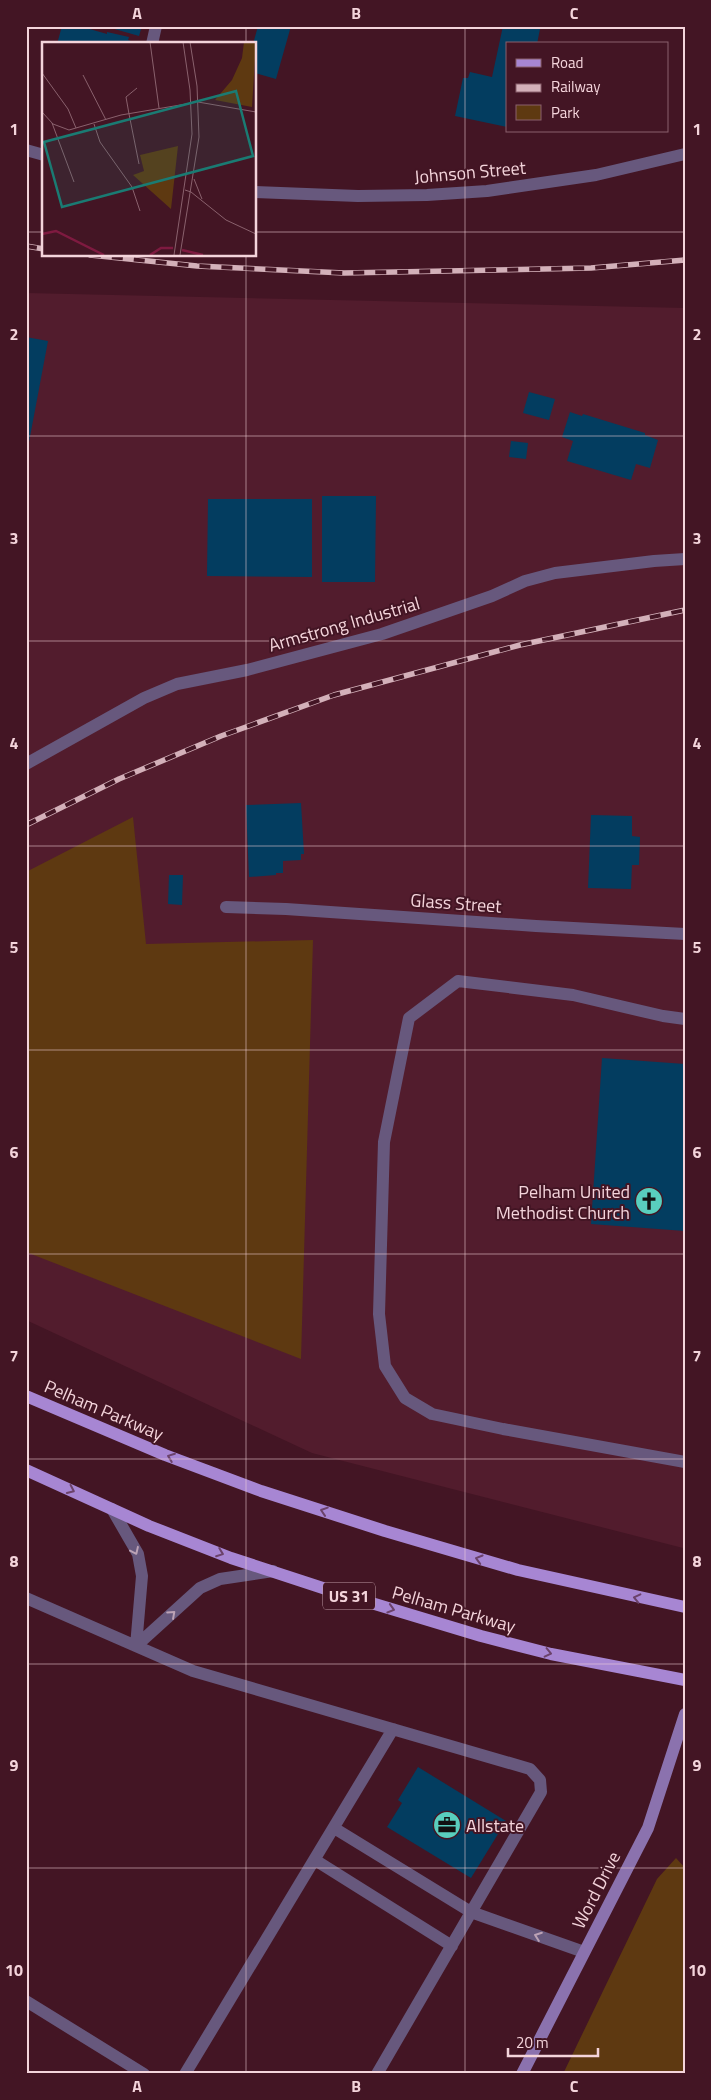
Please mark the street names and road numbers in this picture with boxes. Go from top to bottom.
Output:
street label: Johnson Street [413,154,528,190]
street label: Armstrong Industrial [265,589,423,659]
street label: Glass Street [409,886,503,920]
street label: Pelham Parkway [40,1373,168,1447]
street label: Pelham Parkway [389,1578,519,1640]
road number: US 31 [323,1582,375,1610]
street label: Word Drive [565,1846,627,1934]

